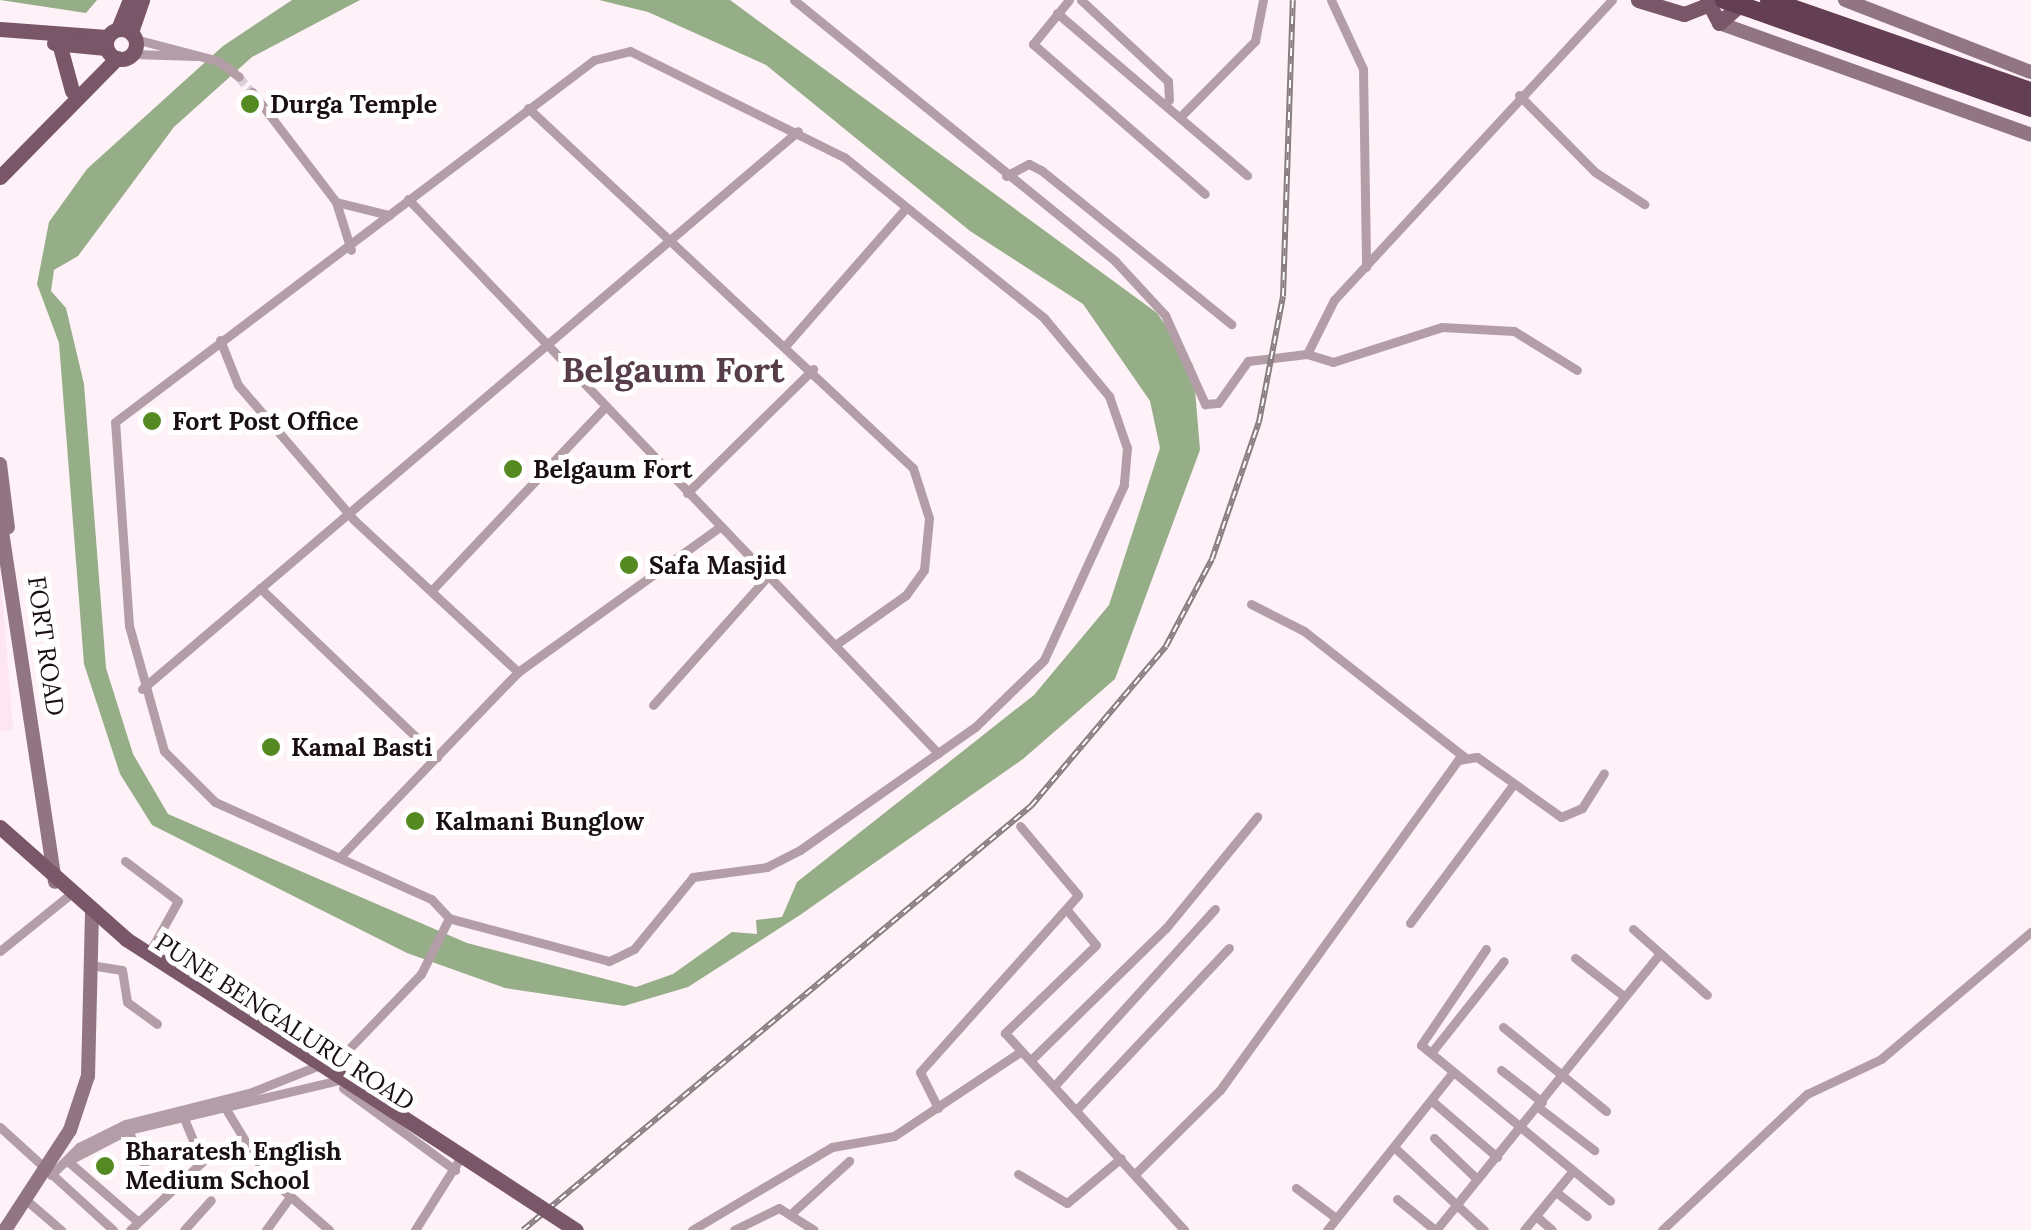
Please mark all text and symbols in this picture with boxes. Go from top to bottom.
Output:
place label: Durga Temple [270,89,437,119]
marker: Durga Temple [239,93,261,115]
district label: Belgaum Fort [561,349,785,391]
place label: Fort Post Office [172,406,359,436]
marker: Fort Post Office [141,410,163,432]
place label: Belgaum Fort [533,454,692,484]
marker: Belgaum Fort [502,458,524,480]
place label: Safa Masjid [649,550,786,580]
marker: Safa Masjid [618,554,640,576]
street label: FORT ROAD [21,574,71,718]
place label: Kamal Basti [291,732,432,762]
marker: Kamal Basti [260,736,282,758]
place label: Kalmani Bunglow [435,806,644,836]
marker: Kalmani Bunglow [404,810,426,832]
street label: PUNE BENGALURU ROAD [150,927,420,1117]
place label: Bharatesh English Medium School [125,1137,342,1196]
marker: Bharatesh English Medium School [94,1155,116,1177]

